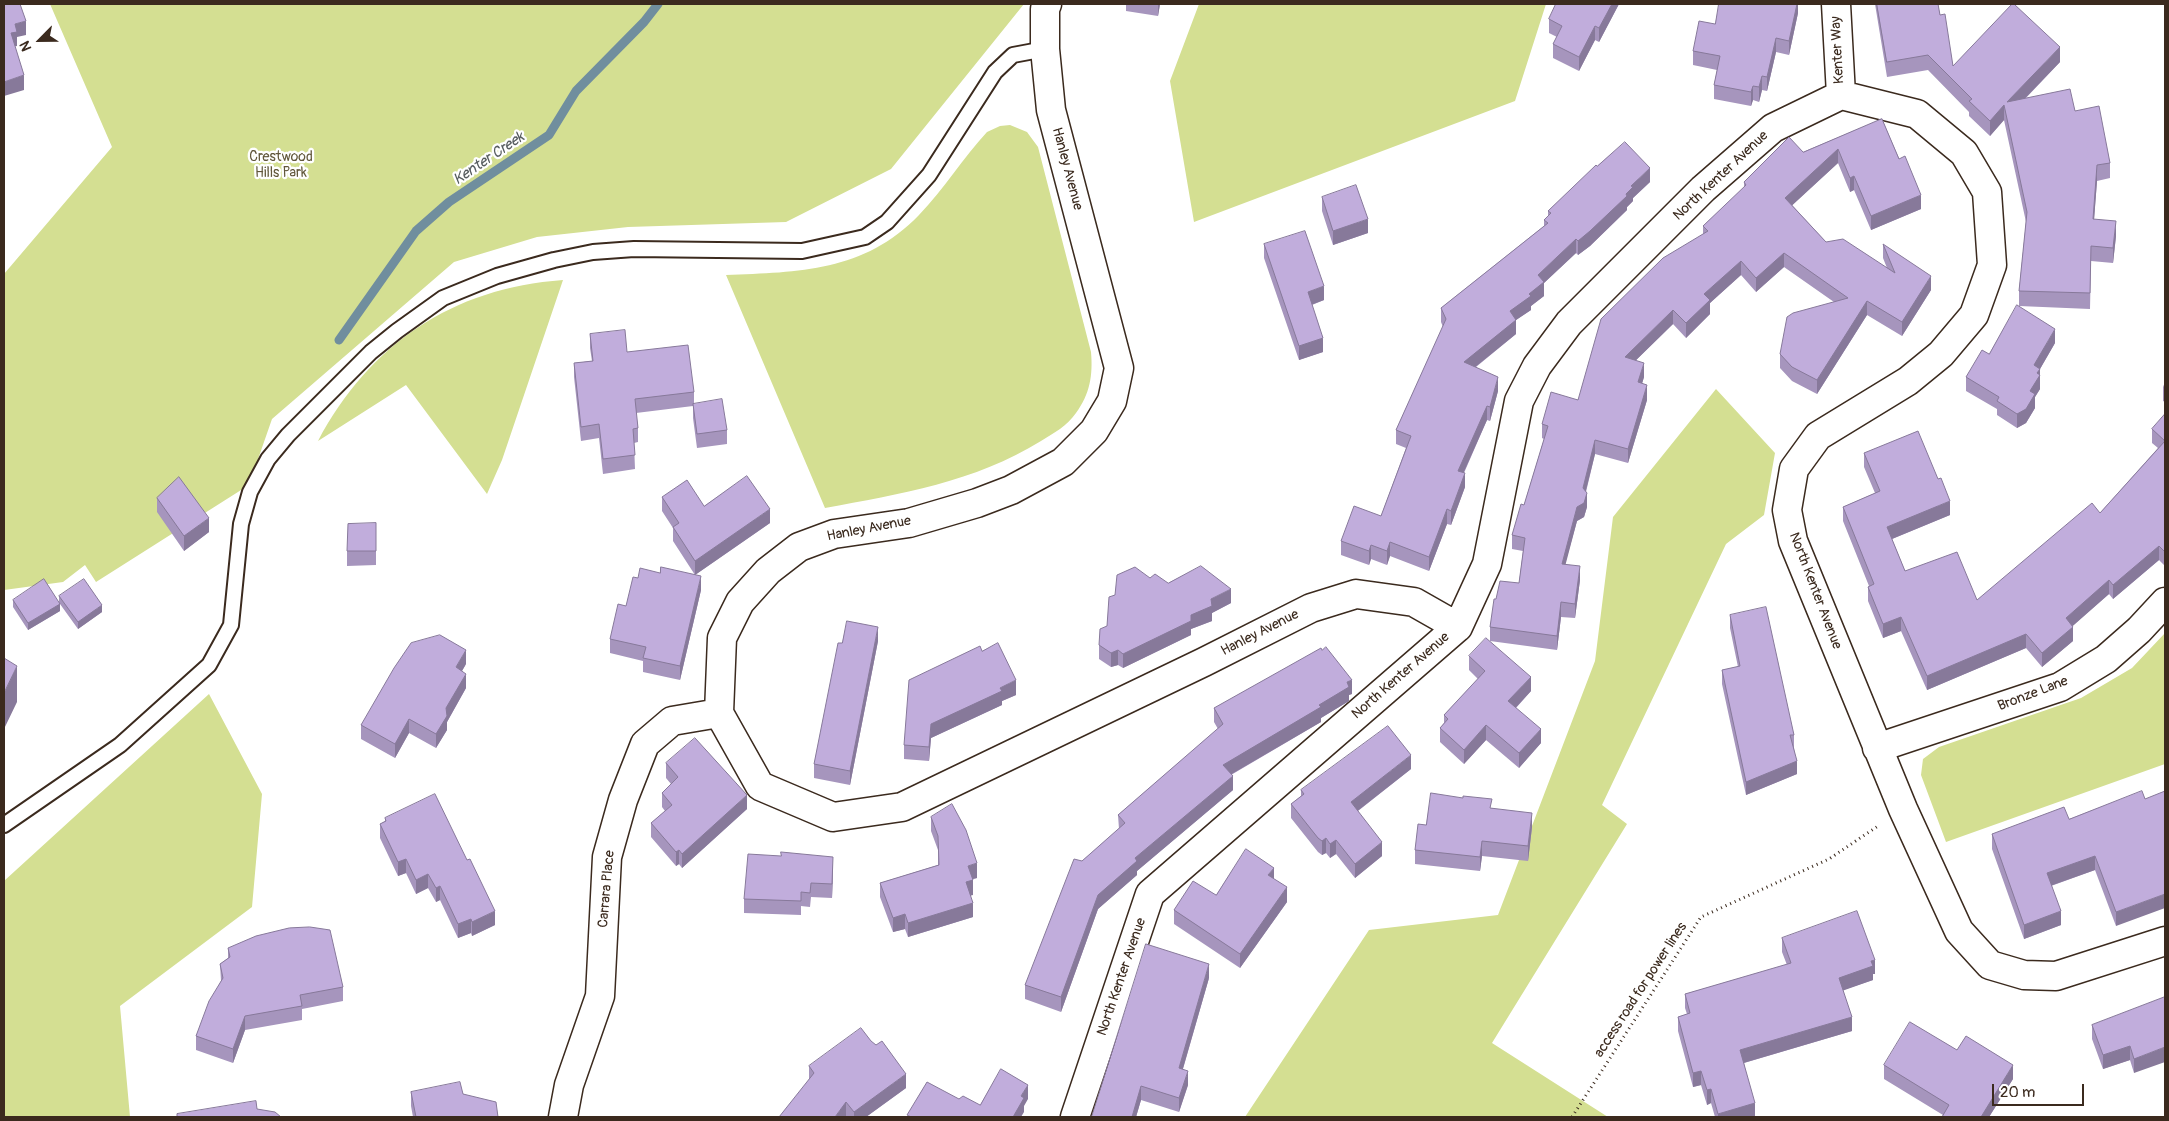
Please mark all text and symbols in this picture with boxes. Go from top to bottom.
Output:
north arrow [15,15,65,65]
street label: Kenter Way [1828,16,1848,84]
text: N [16,38,35,54]
street label: Hanley Avenue [1048,126,1086,212]
street label: North Kenter Avenue [1670,128,1772,224]
water label: Kenter Creek [450,129,528,189]
park label: Crestwood Hills Park [249,149,313,182]
street label: Hanley Avenue [826,513,912,545]
street label: North Kenter Avenue [1785,530,1845,652]
street label: Hanley Avenue [1218,606,1302,660]
street label: North Kenter Avenue [1349,629,1453,723]
street label: Bronze Lane [1995,673,2071,715]
street label: Carrara Place [595,850,619,928]
street label: North Kenter Avenue [1094,916,1150,1038]
street label: access road for power lines [1591,919,1691,1061]
scale bar [1994,1074,2086,1106]
text: 20 m [2000,1083,2035,1102]

